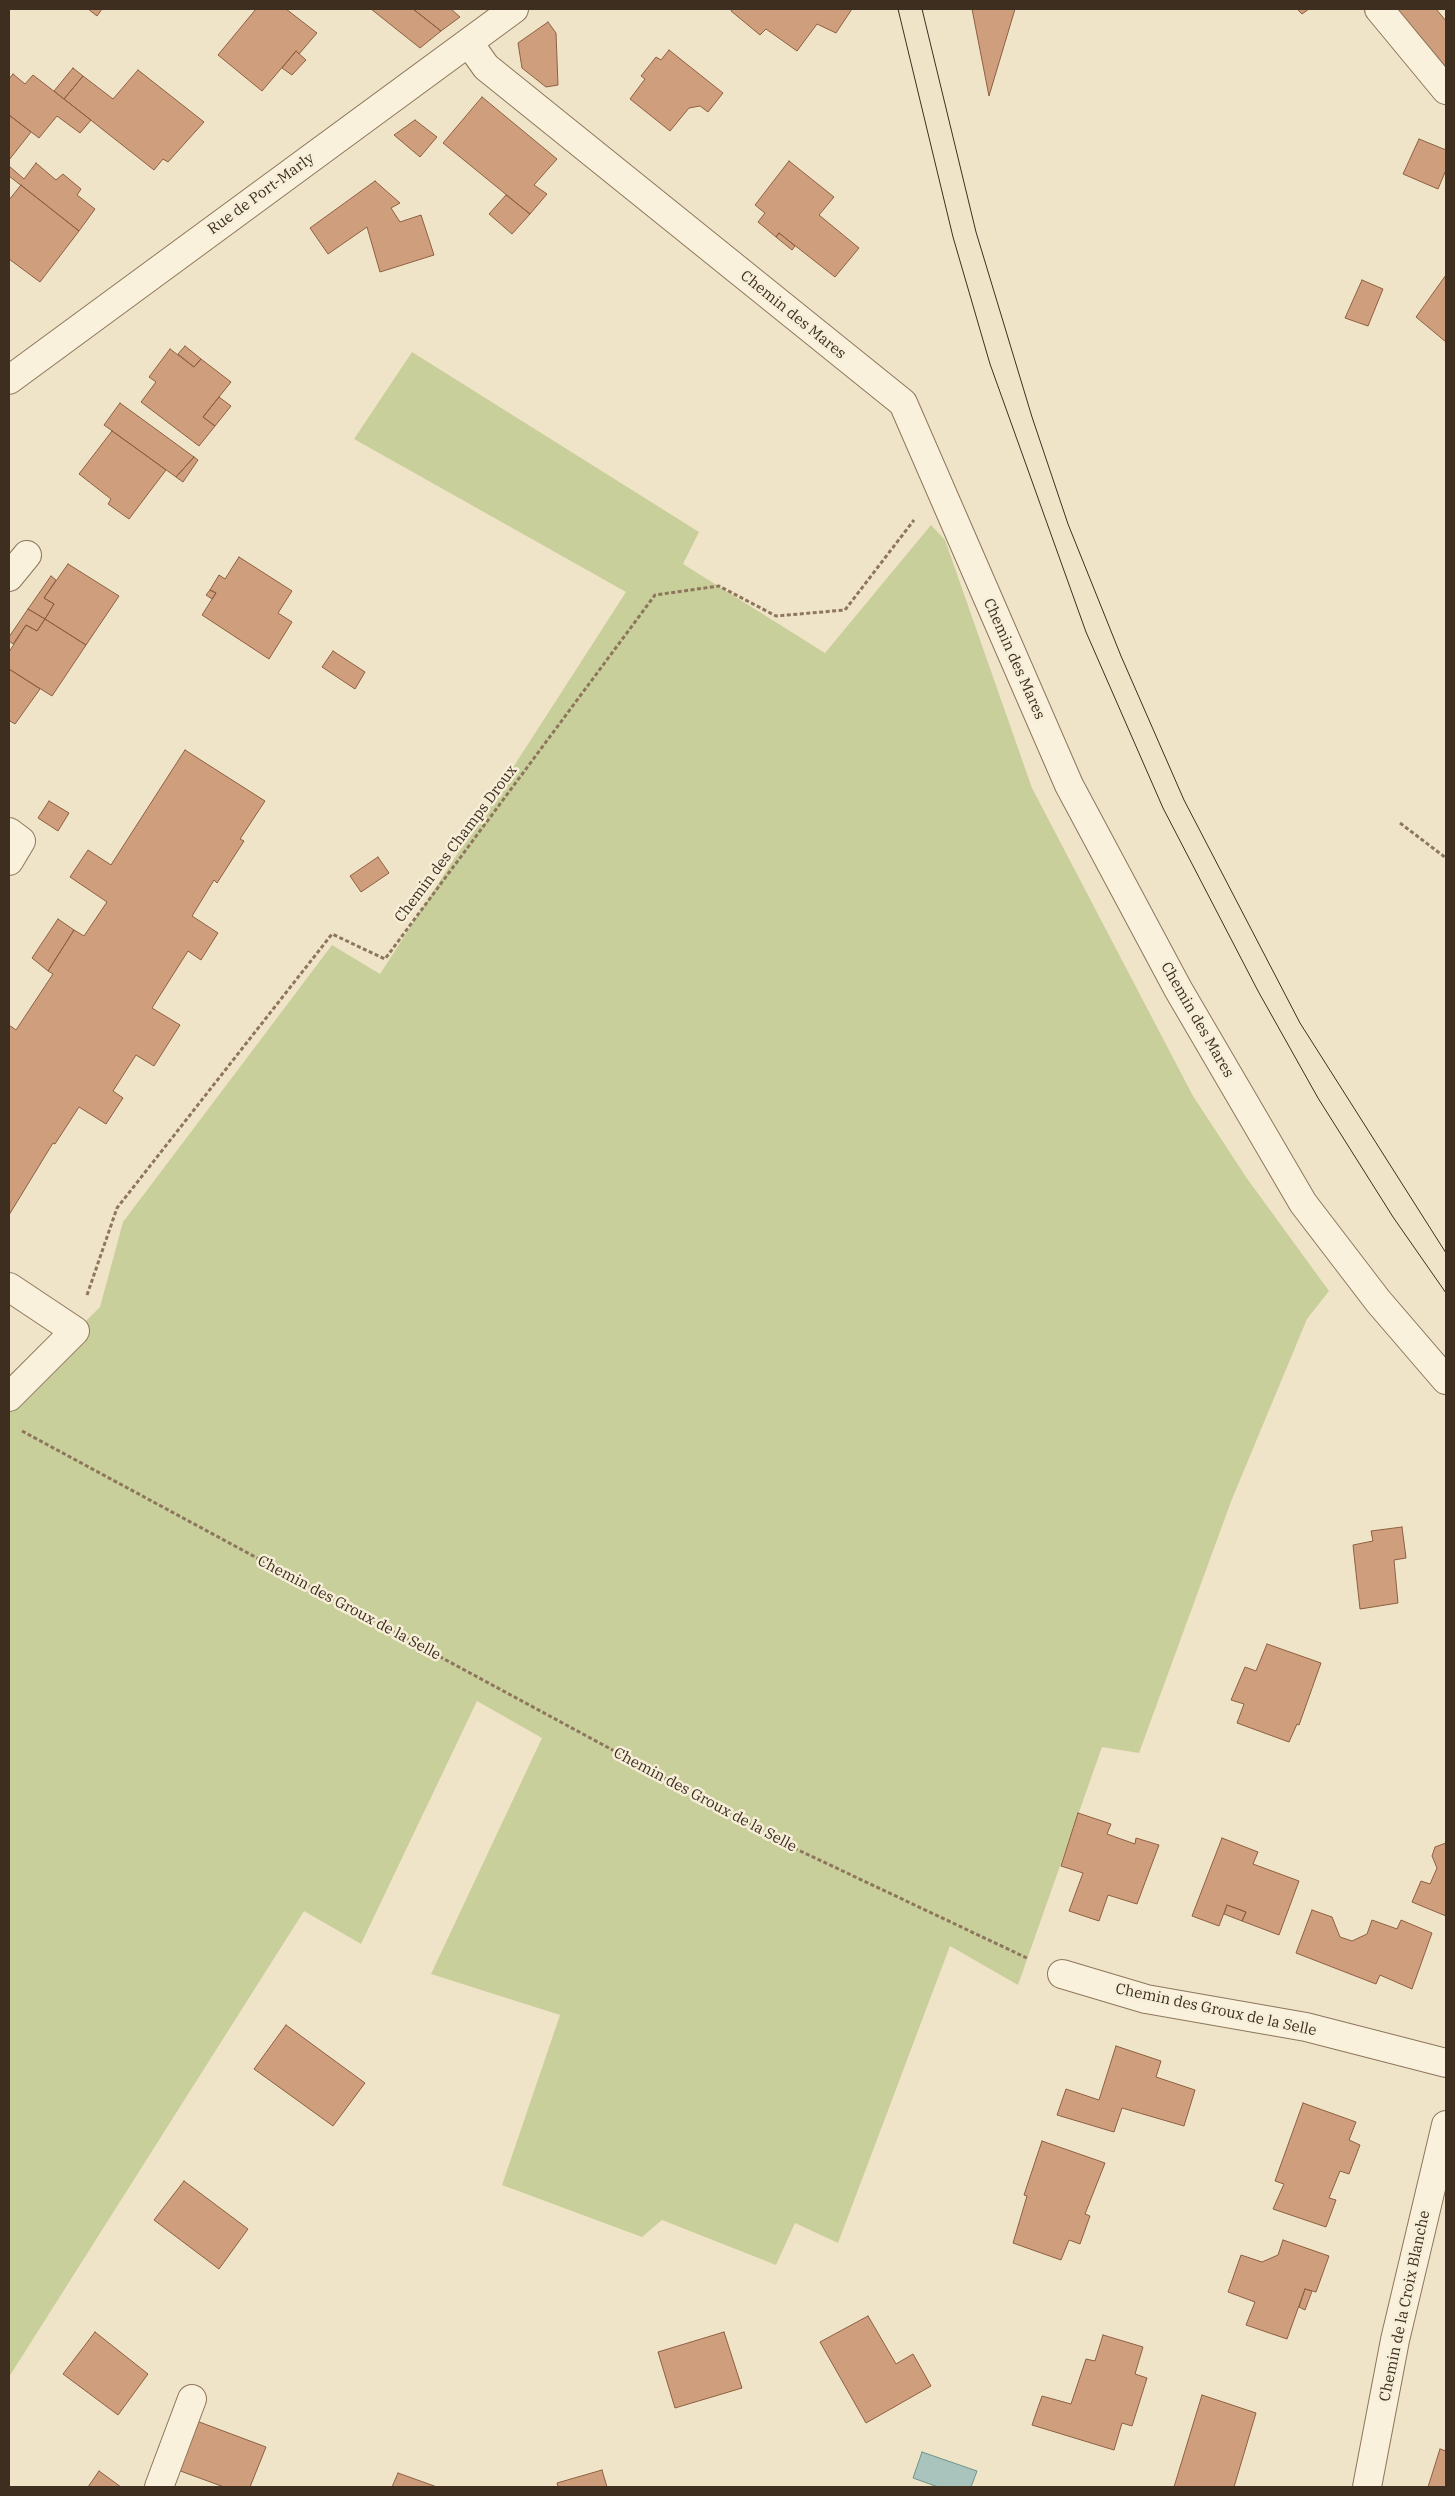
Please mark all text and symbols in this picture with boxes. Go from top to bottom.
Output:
street label: Rue de Port-Marly [204,149,318,239]
street label: Chemin des Mares [737,267,849,363]
street label: Chemin des Mares [979,596,1049,722]
street label: Chemin des Champs Droux [391,762,521,926]
street label: Chemin des Mares [1157,959,1237,1081]
street label: Chemin des Groux de la Selle [254,1552,444,1664]
street label: Chemin des Groux de la Selle [610,1744,800,1856]
street label: Chemin des Groux de la Selle [1114,1980,1318,2040]
street label: Chemin de la Croix Blanche [1376,2209,1434,2403]

